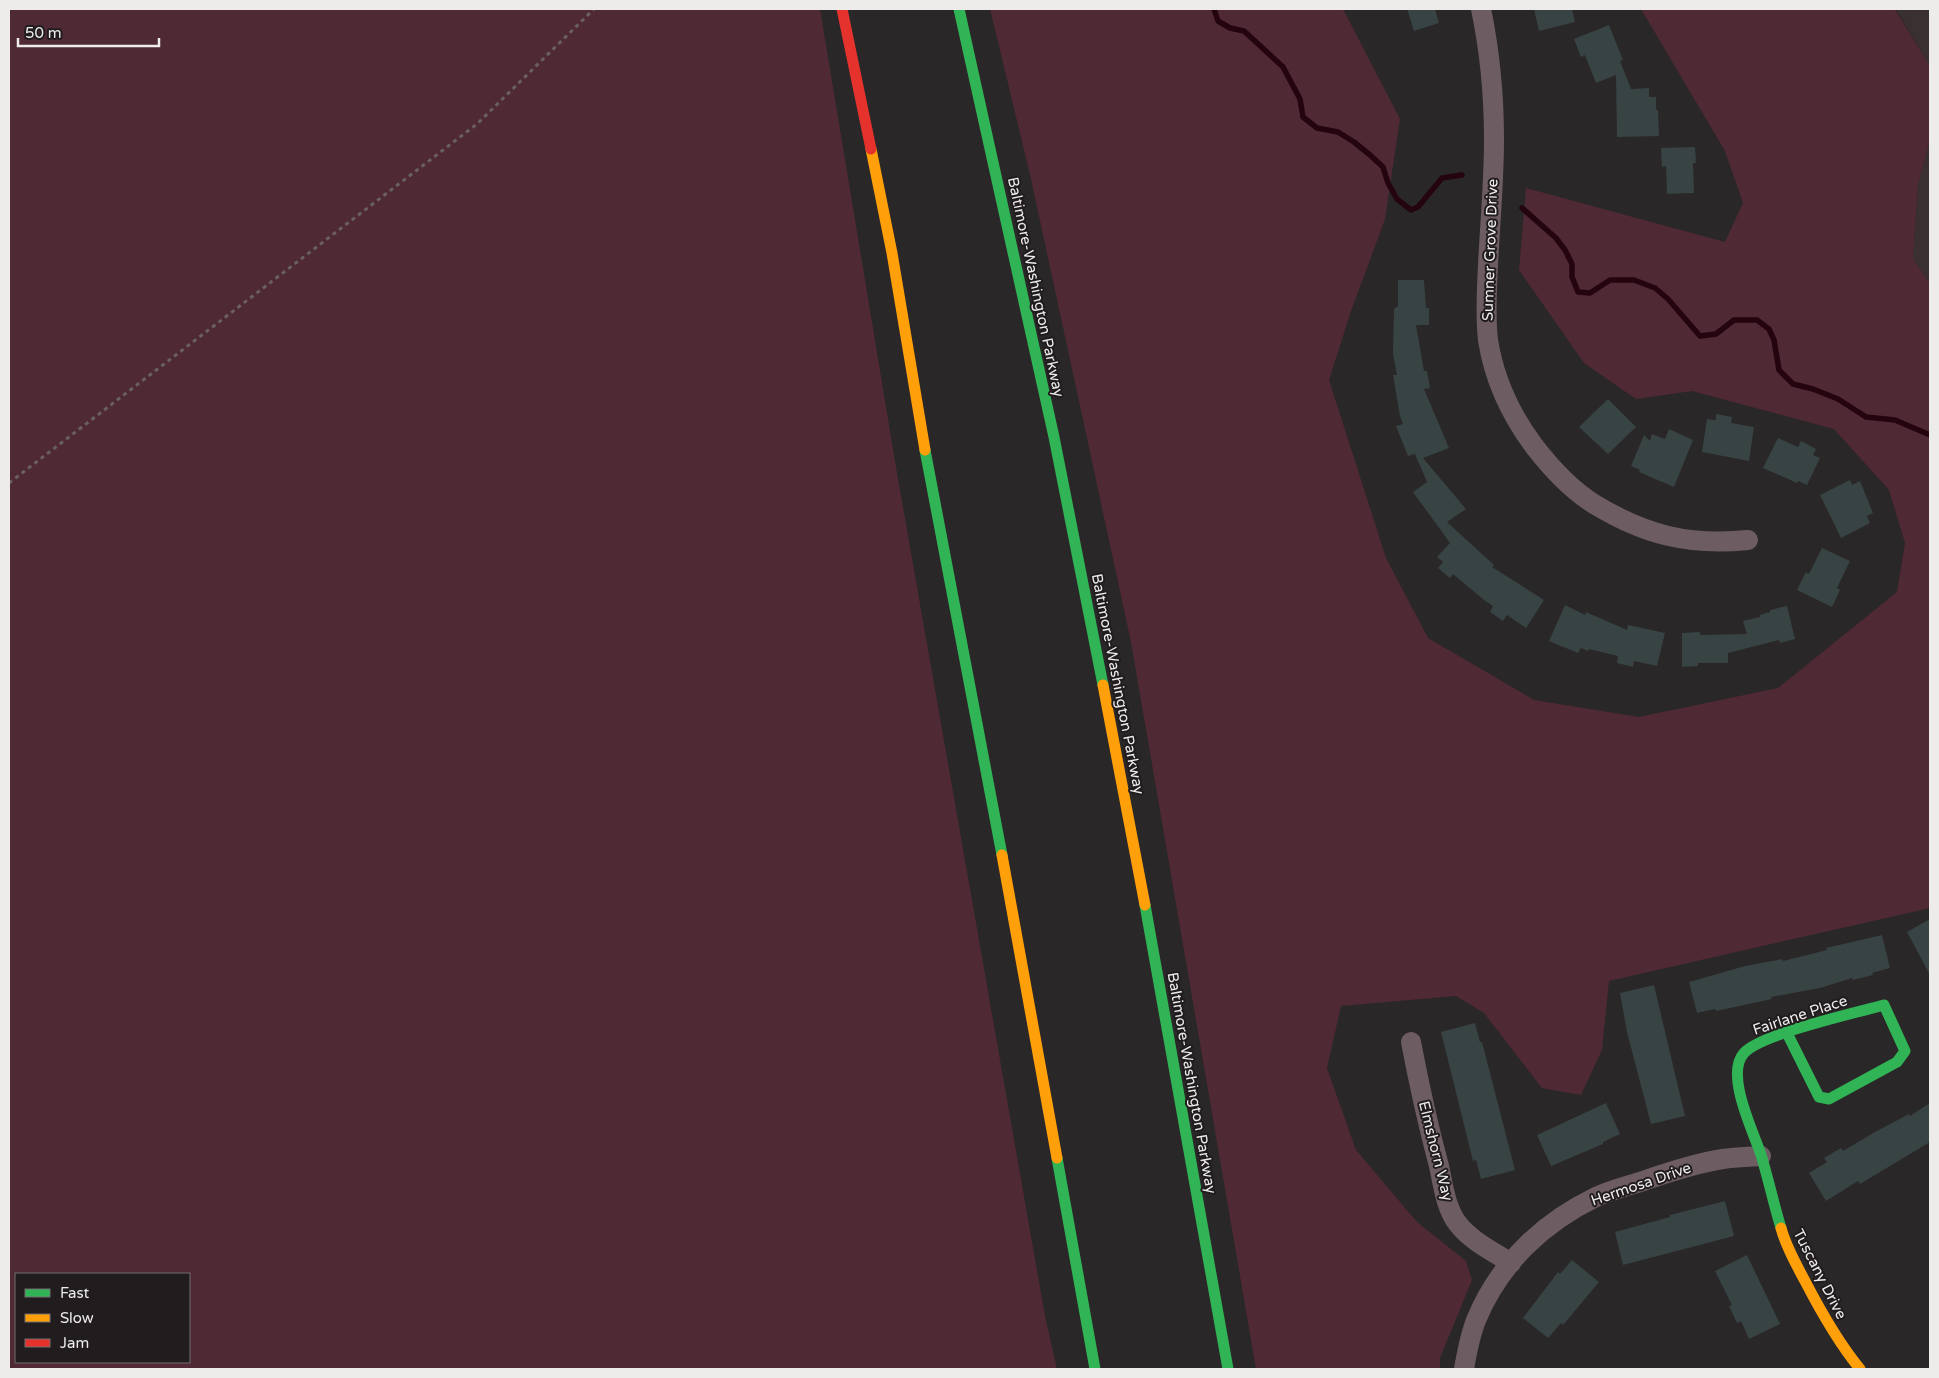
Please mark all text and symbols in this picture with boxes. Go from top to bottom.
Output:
scale bar [18,15,159,47]
text: 50 m [25,24,62,42]
street label: Baltimore-Washington Parkway [1004,175,1068,399]
street label: Sumner Grove Drive [1479,179,1501,321]
street label: Baltimore-Washington Parkway [1088,572,1148,796]
street label: Baltimore-Washington Parkway [1164,971,1220,1195]
street label: Fairlane Place [1751,991,1849,1039]
street label: Elmshorn Way [1415,1099,1457,1203]
street label: Hermosa Drive [1589,1158,1693,1210]
street label: Tuscany Drive [1790,1226,1850,1322]
legend [15,1273,190,1363]
text: Fast [60,1284,90,1302]
text: Slow [60,1309,94,1327]
text: Jam [60,1334,89,1352]

